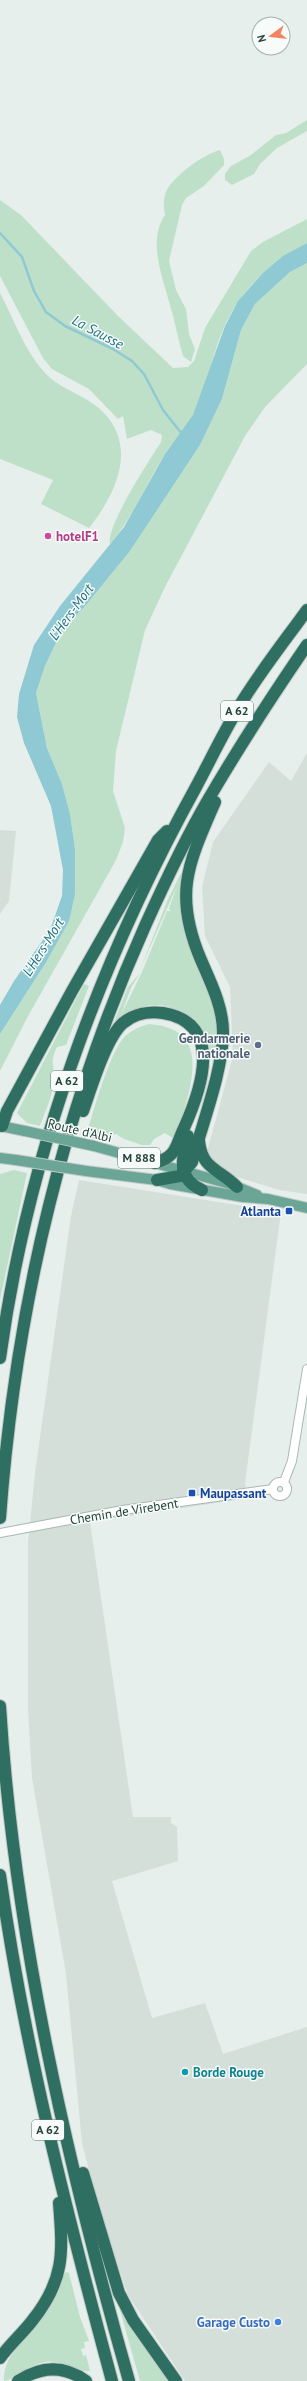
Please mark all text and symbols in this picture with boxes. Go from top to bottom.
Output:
north arrow [251,16,291,56]
text: N [254,33,269,44]
water label: La Sausse [69,311,127,353]
place label: hotelF1 [56,528,99,545]
marker: hotelF1 [43,531,53,541]
water label: L'Hers-Mort [45,580,98,644]
road number: A 62 [221,701,253,721]
water label: L'Hers-Mort [18,914,68,979]
place label: Gendarmerie nationale [179,1030,250,1062]
marker: Gendarmerie nationale [253,1040,263,1050]
road number: A 62 [51,1071,83,1091]
street label: Route d'Albi [46,1115,114,1146]
road number: M 888 [118,1148,160,1168]
place label: Atlanta [241,1203,281,1220]
marker: Atlanta [284,1206,294,1216]
place label: Maupassant [200,1485,267,1502]
marker: Maupassant [187,1488,197,1498]
street label: Chemin de Virebent [69,1494,180,1528]
place label: Borde Rouge [193,2064,264,2081]
marker: Borde Rouge [180,2067,190,2077]
road number: A 62 [32,2120,64,2140]
place label: Garage Custo [197,2314,270,2331]
marker: Garage Custo [273,2317,283,2327]

